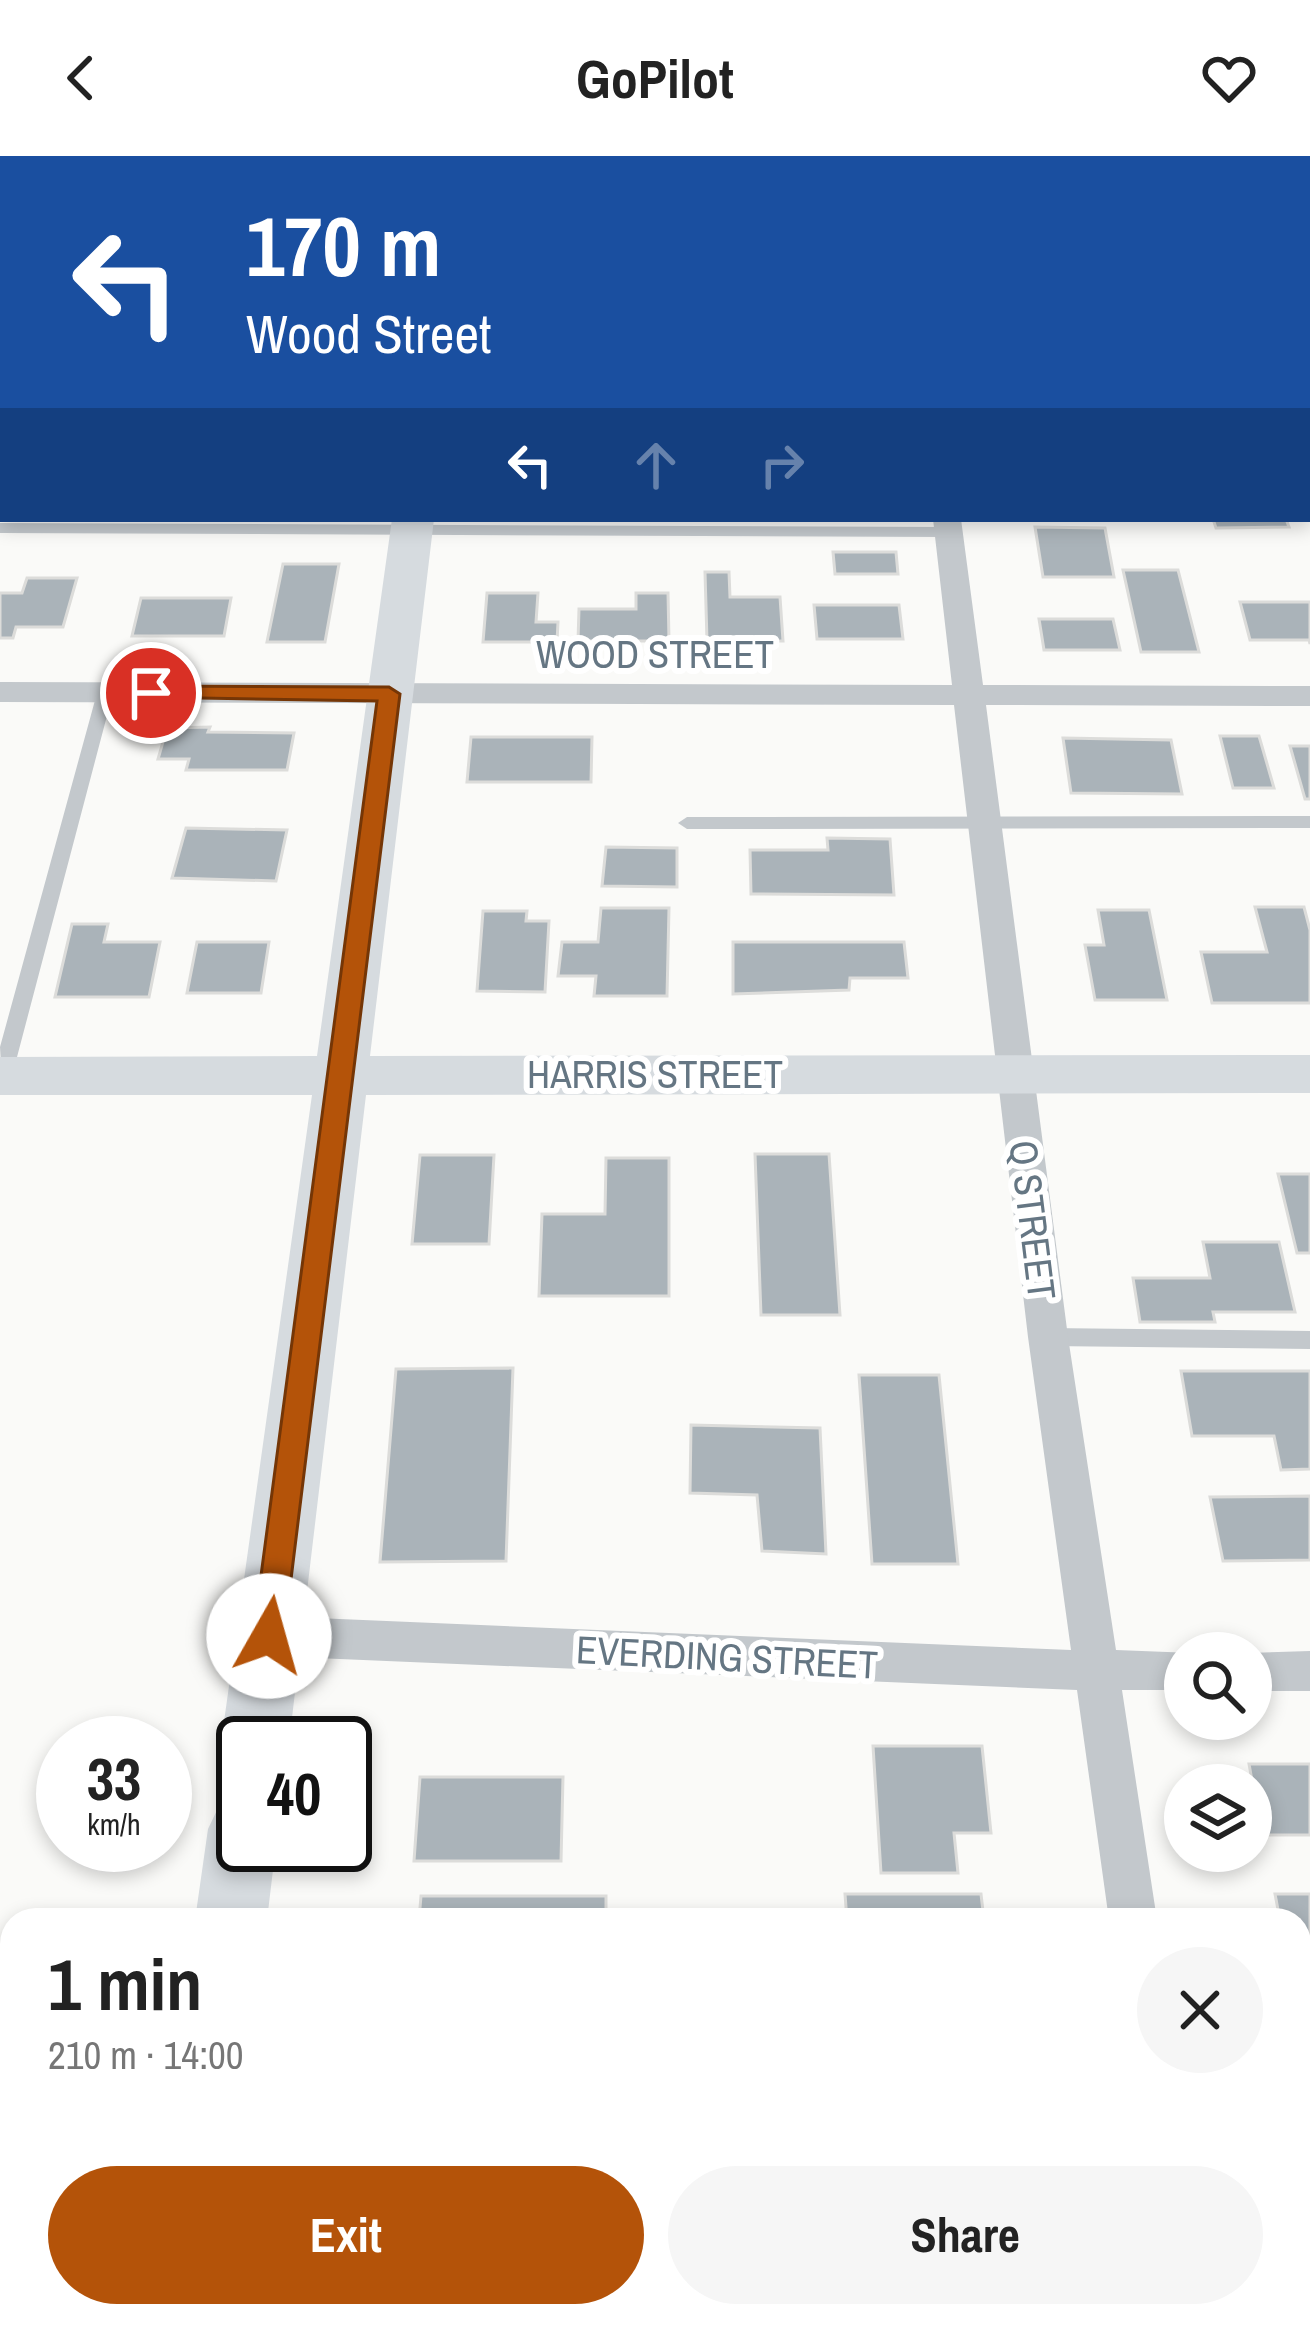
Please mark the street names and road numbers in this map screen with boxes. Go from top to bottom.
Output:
street label: WOOD STREET [536,628,774,680]
street label: HARRIS STREET [527,1048,783,1100]
street label: Q STREET [997,1137,1069,1303]
street label: EVERDING STREET [575,1623,879,1691]

